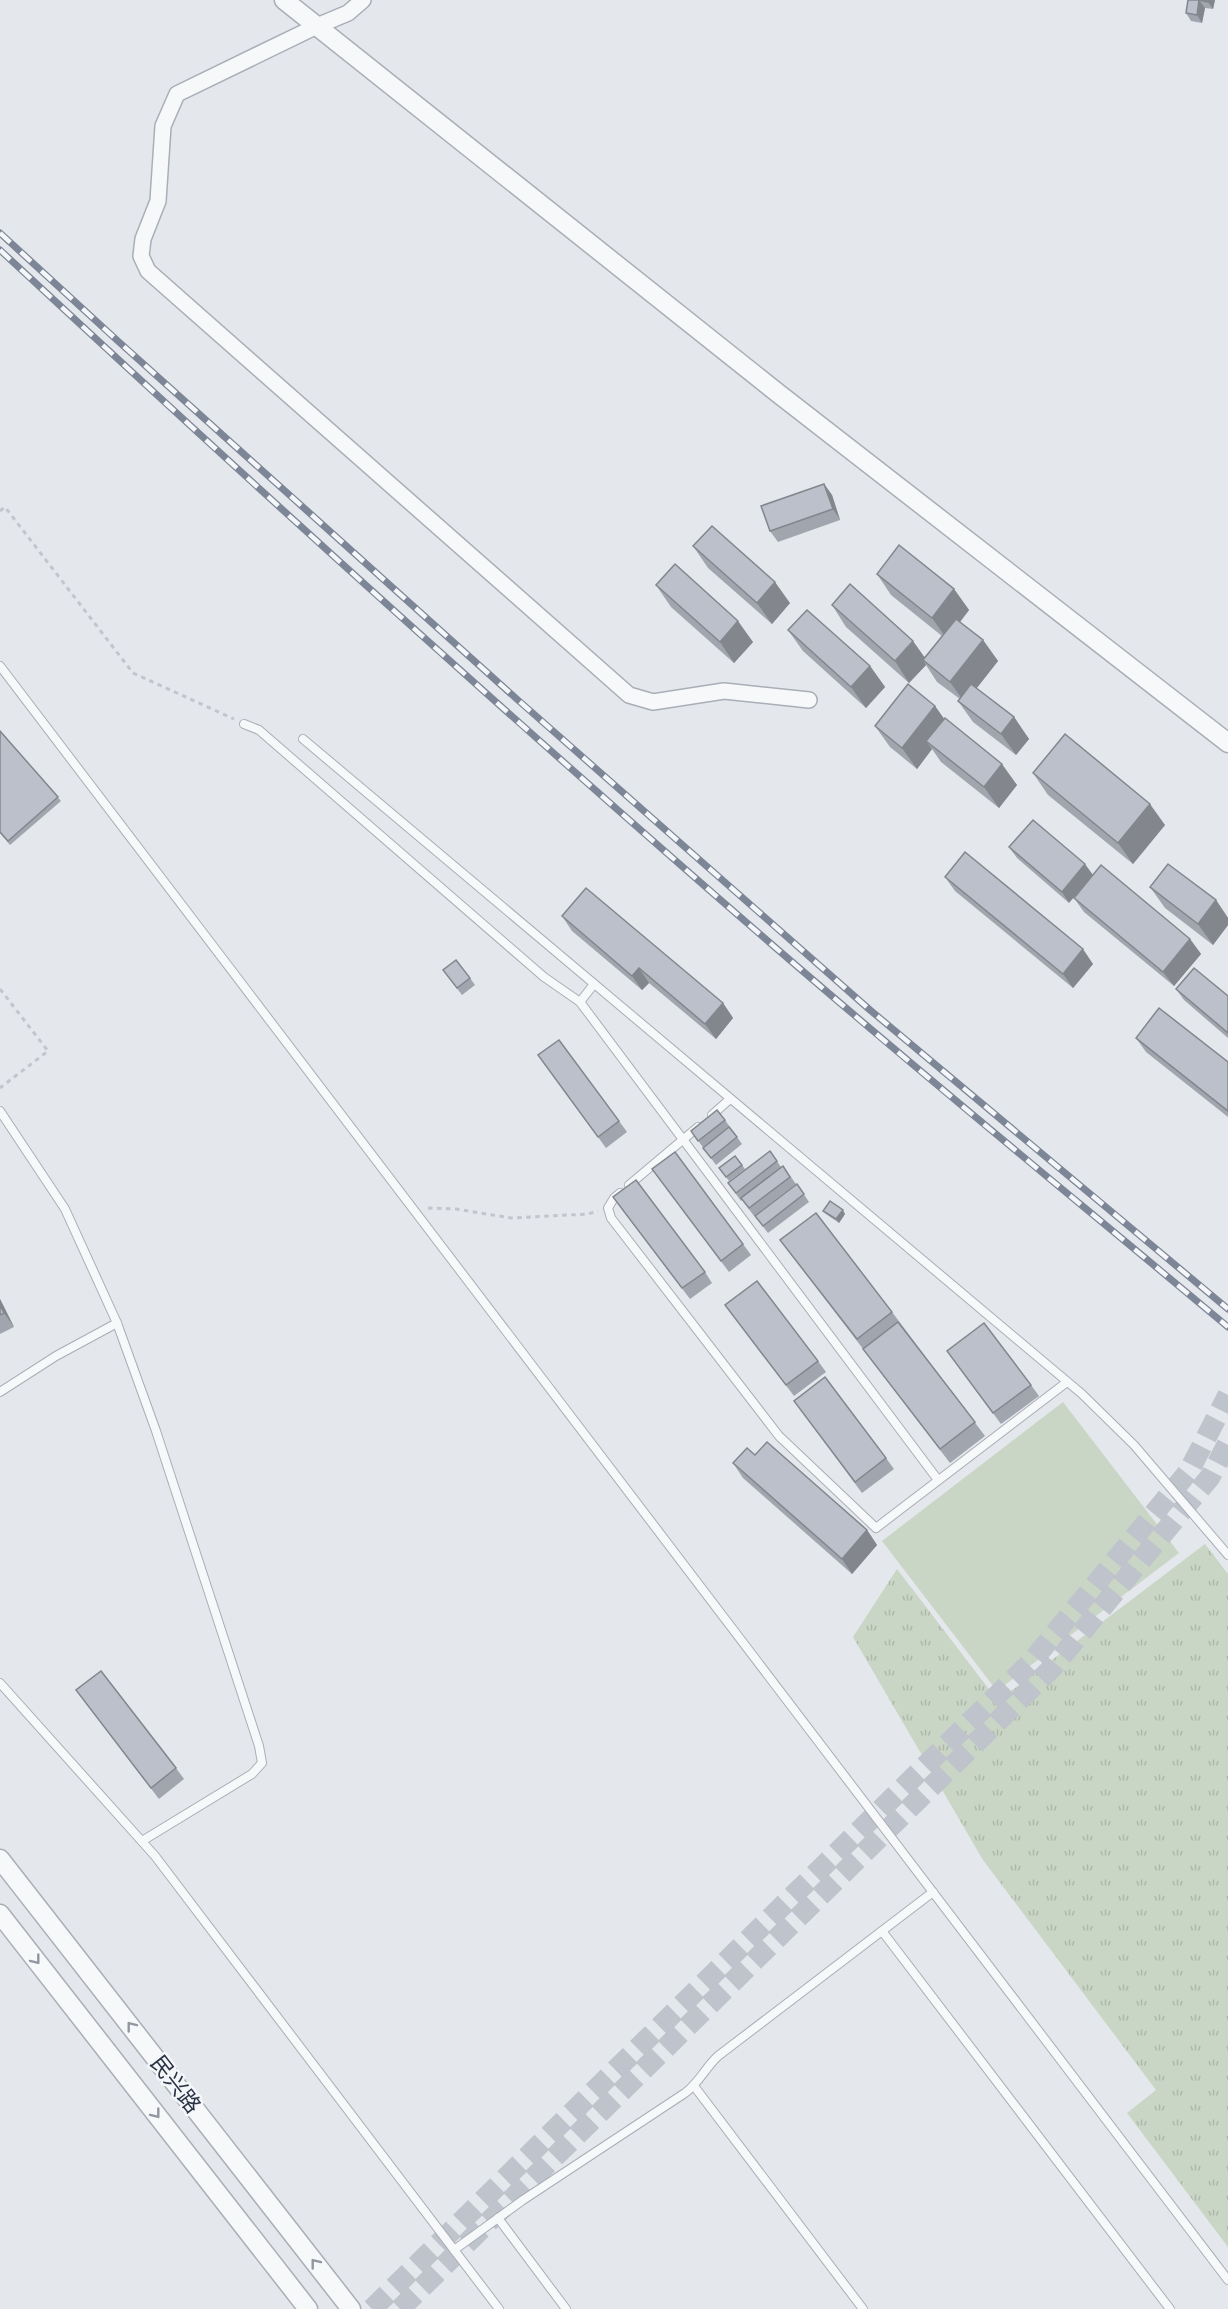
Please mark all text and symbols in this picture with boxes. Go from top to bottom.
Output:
one-way arrow [28,1953,39,1964]
one-way arrow [127,2022,138,2033]
street label: 民兴路 [145,2051,206,2119]
one-way arrow [148,2107,159,2118]
one-way arrow [312,2258,323,2269]

